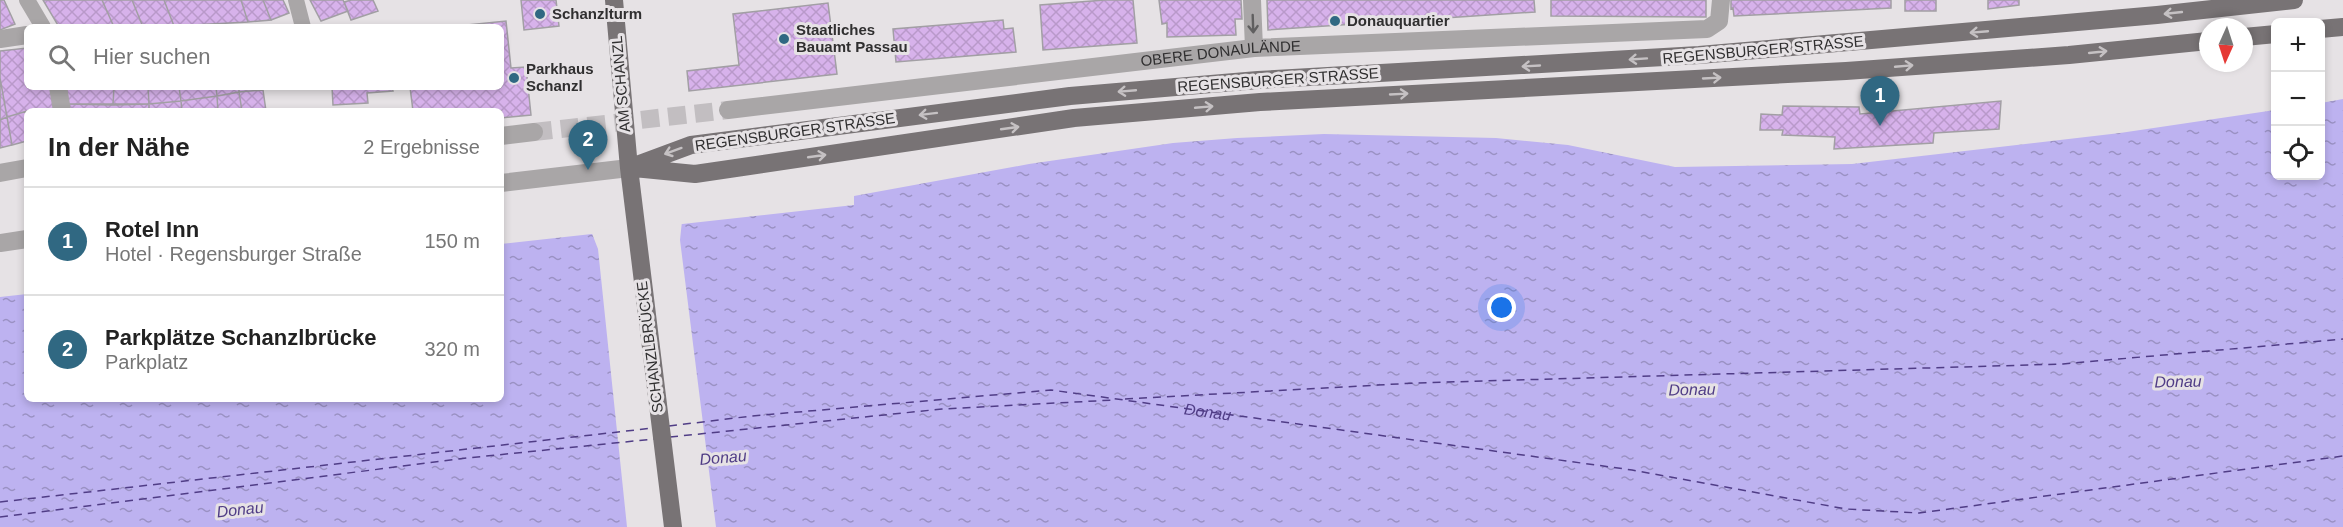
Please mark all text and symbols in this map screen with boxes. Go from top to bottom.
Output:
place label: Schanzlturm [552,5,642,22]
marker: Schanzlturm [533,7,547,21]
one-way arrow [2164,8,2184,19]
place label: Donauquartier [1347,12,1450,29]
one-way arrow [1247,14,1258,34]
marker: Donauquartier [1328,14,1342,28]
north arrow [2199,18,2253,72]
map controls [2271,18,2325,180]
button: + [2271,18,2325,72]
place label: Staatliches Bauamt Passau [796,21,908,55]
search box [24,24,504,90]
one-way arrow [1970,26,1990,37]
marker: Staatliches Bauamt Passau [777,32,791,46]
street label: REGENSBURGER STRASSE [1662,32,1864,67]
street label: AM SCHANZL [608,35,633,133]
street label: OBERE DONAULÄNDE [1140,37,1301,69]
icon: search [45,41,78,74]
text: Hier suchen [93,44,210,69]
one-way arrow [2088,46,2108,57]
one-way arrow [1629,54,1649,65]
place label: Parkhaus Schanzl [526,60,594,94]
one-way arrow [1522,60,1542,71]
one-way arrow [1893,60,1913,71]
street label: REGENSBURGER STRASSE [1177,64,1379,95]
marker: Parkhaus Schanzl [507,71,521,85]
one-way arrow [1701,72,1721,83]
button: − [2271,72,2325,126]
pin: 1 [1860,76,1900,126]
one-way arrow [1118,86,1137,97]
one-way arrow [1388,88,1408,99]
one-way arrow [1194,101,1214,112]
street label: REGENSBURGER STRASSE [694,109,896,154]
one-way arrow [919,109,939,120]
pin: 2 [568,120,608,170]
one-way arrow [1000,122,1020,133]
button: locate [2271,126,2325,180]
text: In der Nähe [48,132,190,162]
text: 2 Ergebnisse [363,136,480,158]
one-way arrow [665,147,683,158]
one-way arrow [807,151,827,162]
text: Rotel Inn [105,217,199,242]
text: 1 [62,230,73,252]
text: 150 m [424,230,480,252]
text: Hotel · Regensburger Straße [105,243,362,265]
street label: SCHANZLBRÜCKE [633,280,666,414]
your location [1487,293,1516,322]
text: Parkplätze Schanzlbrücke [105,325,376,350]
text: 2 [62,338,73,360]
text: 320 m [424,338,480,360]
text: Parkplatz [105,351,188,373]
water label: Donau [2154,373,2202,390]
water label: Donau [1668,381,1716,398]
water label: Donau [1183,400,1232,424]
water label: Donau [699,447,747,468]
water label: Donau [216,499,264,520]

